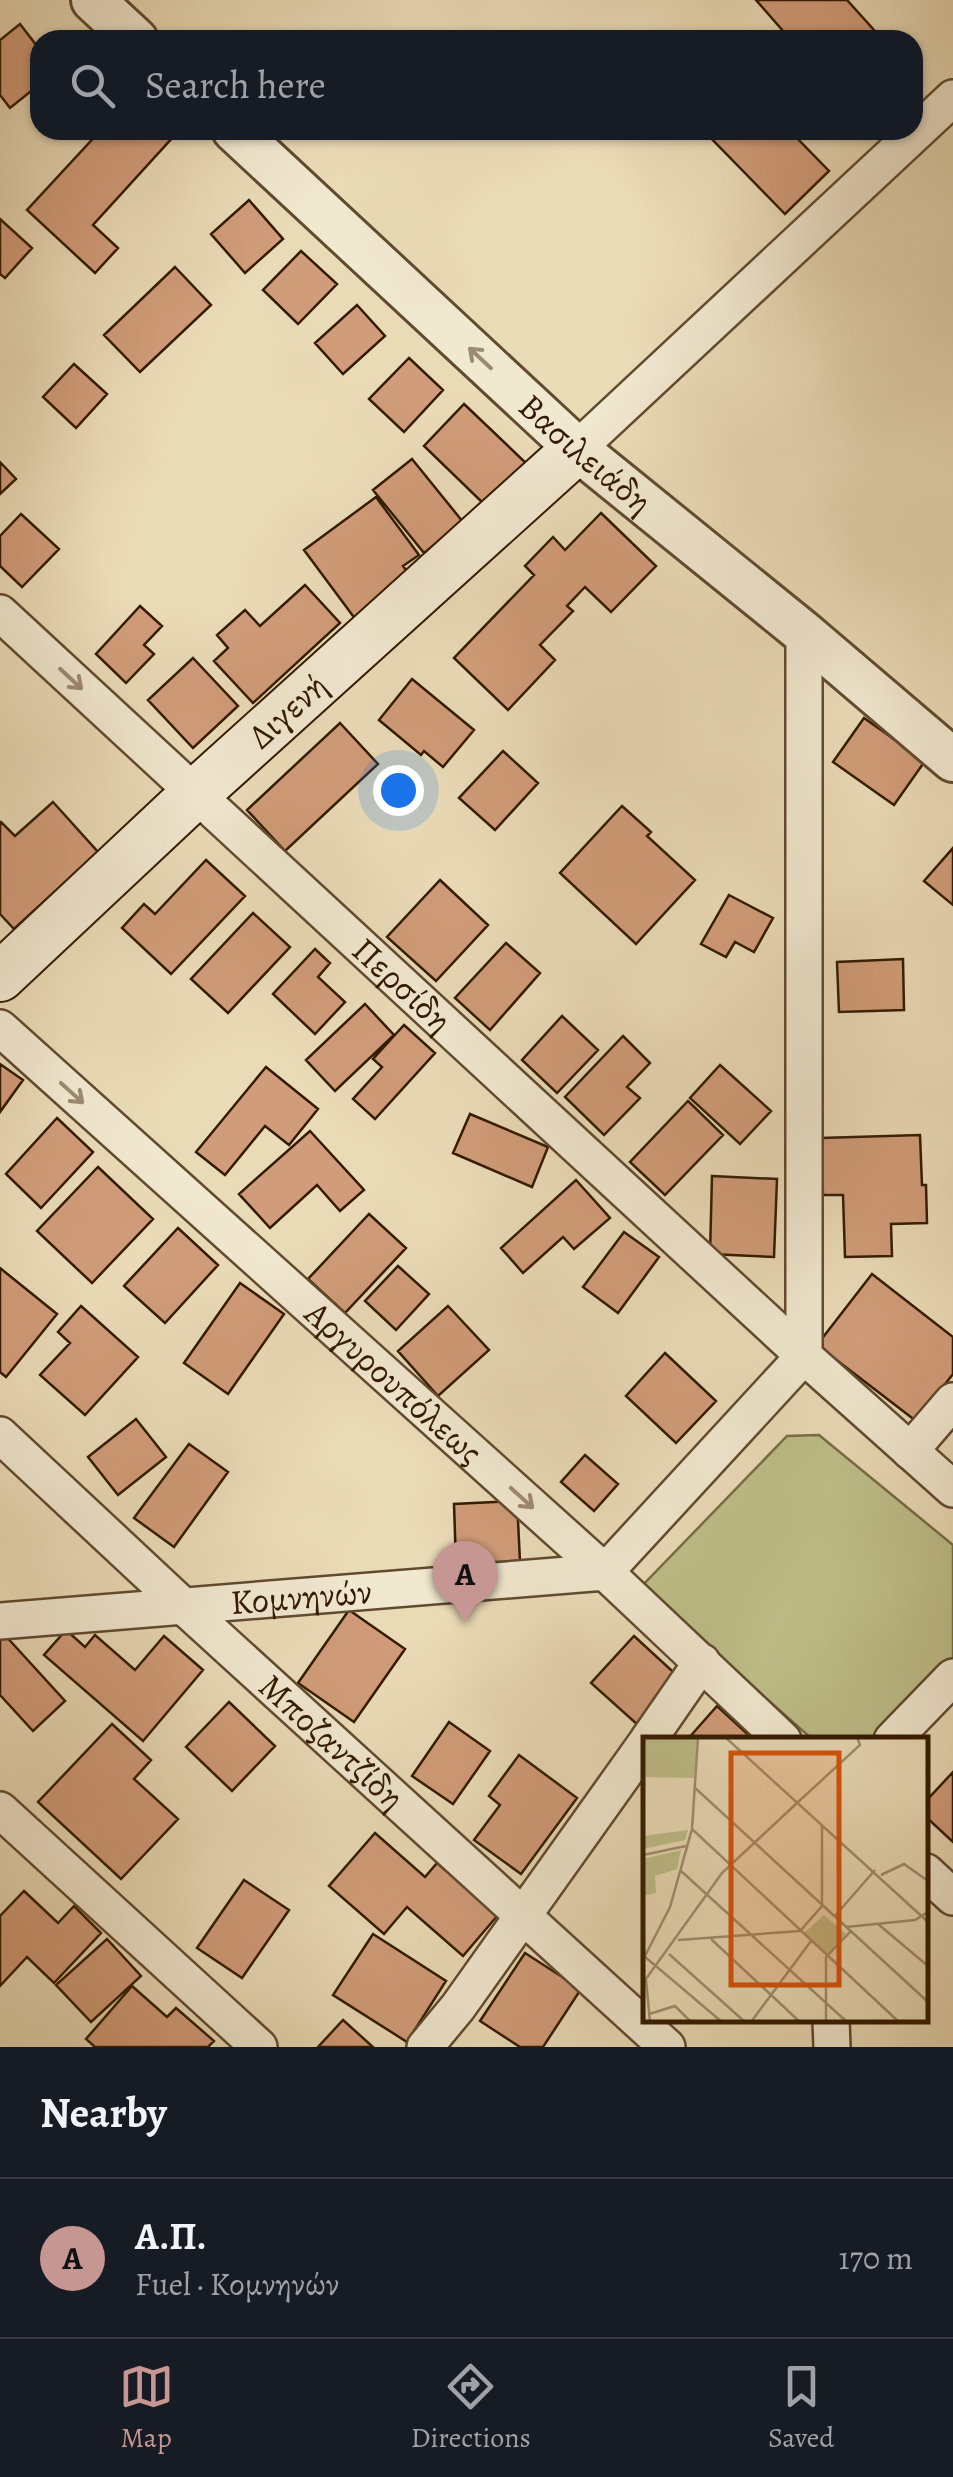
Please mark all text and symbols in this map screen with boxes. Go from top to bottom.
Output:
search box [30,30,923,140]
icon: search [65,58,120,113]
text: Search here [145,59,326,111]
one-way arrow [468,347,493,370]
street label: Βασιλειάδη [508,383,663,525]
street label: Διγενή [237,662,338,759]
one-way arrow [59,667,83,691]
your location [373,765,424,816]
street label: Περσίδη [342,926,463,1043]
one-way arrow [59,1081,84,1104]
street label: Αργυρουπόλεως [294,1289,493,1475]
one-way arrow [509,1486,534,1509]
pin: A [432,1540,498,1623]
street label: Κομνηνών [229,1567,373,1626]
street label: Μποζαντζίδη [249,1663,415,1821]
inset map [643,1737,928,2022]
text: Nearby [40,2084,167,2141]
text: Α.Π. [135,2210,207,2262]
text: A [62,2236,83,2280]
text: 170 m [839,2236,913,2280]
text: Fuel · Κομνηνών [135,2262,339,2306]
tab: Map [119,2359,174,2457]
tab: Directions [411,2359,531,2457]
tab: Saved [768,2359,834,2457]

